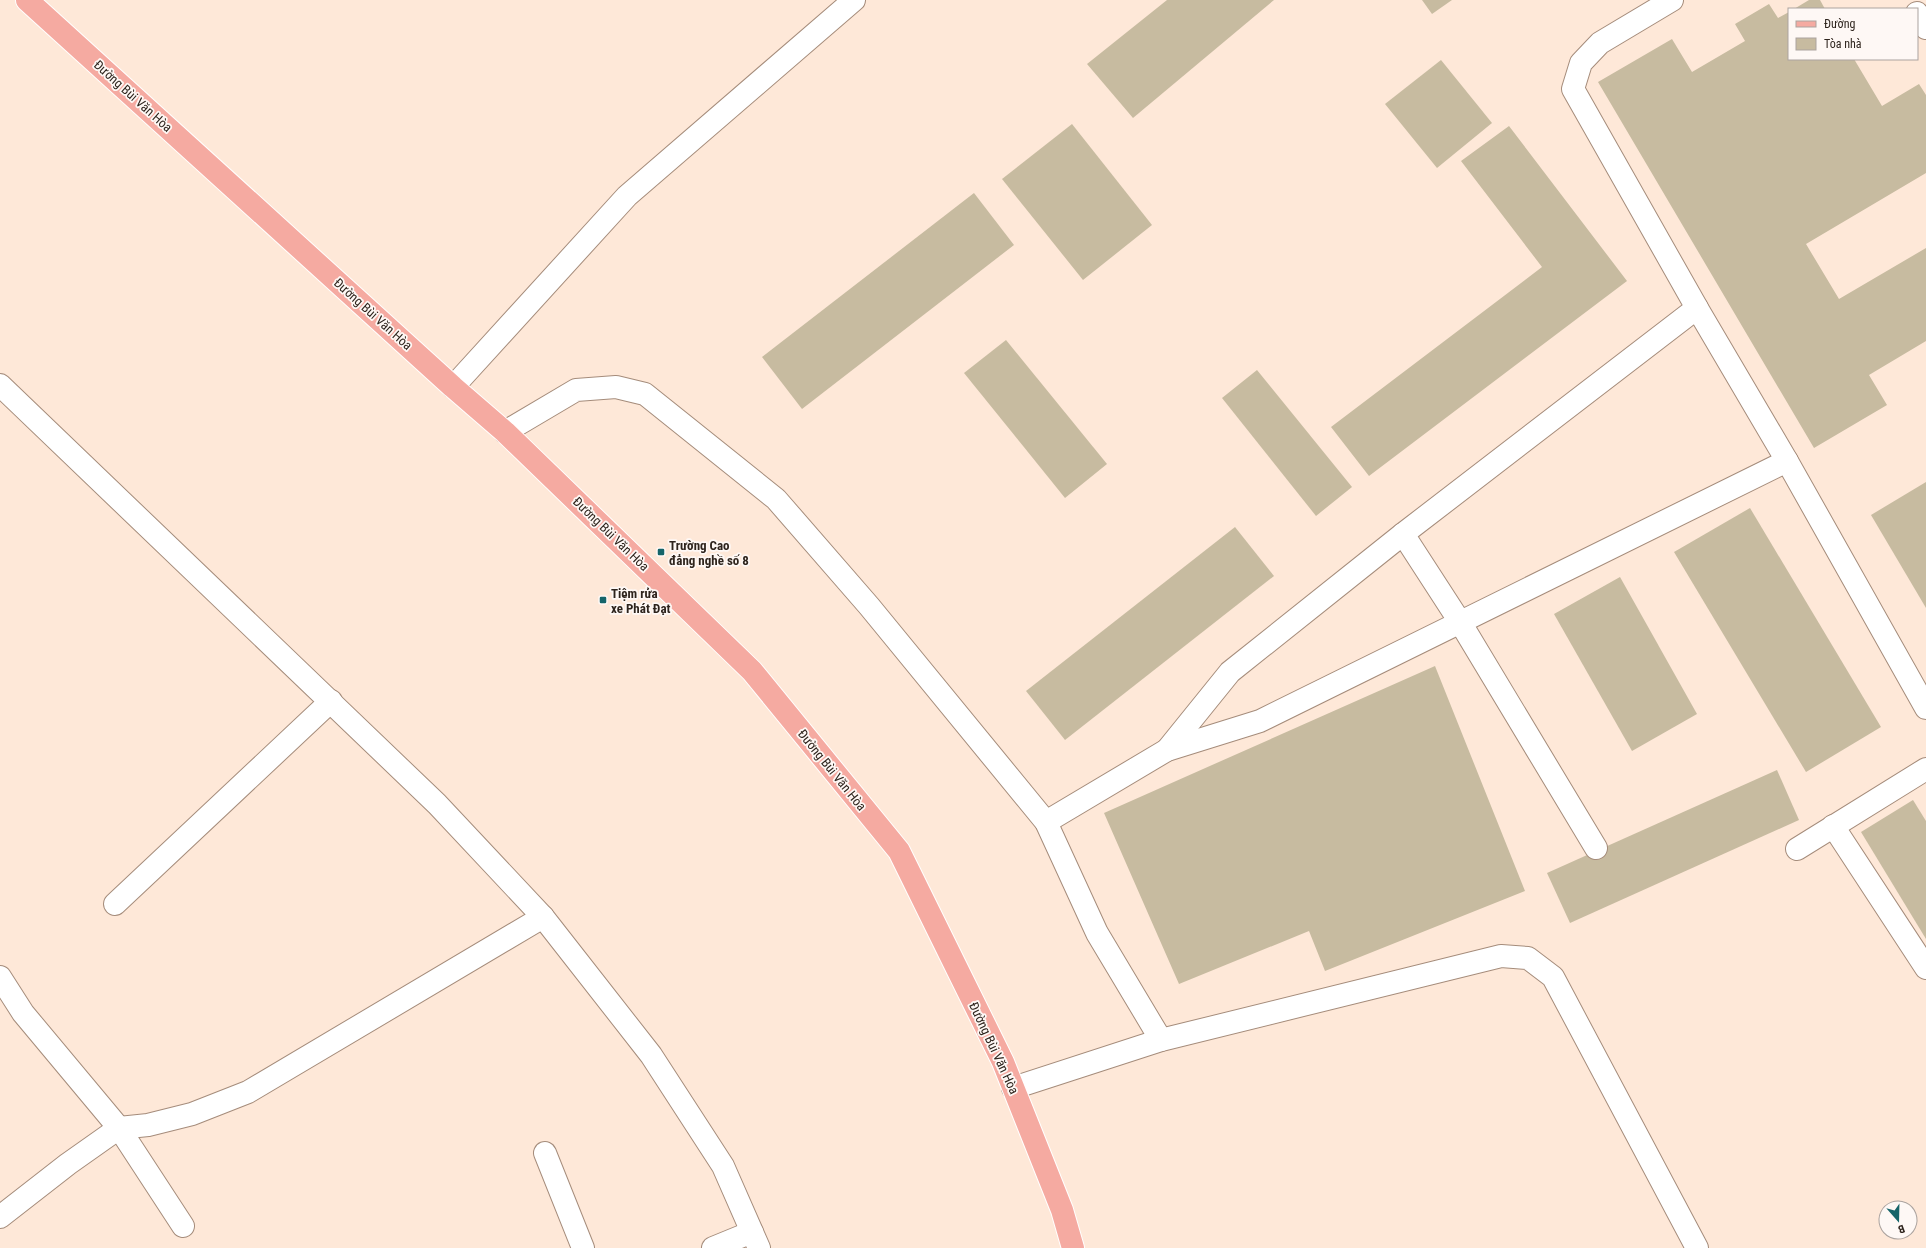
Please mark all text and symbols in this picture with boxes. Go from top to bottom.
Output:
legend [1788,8,1918,60]
text: Đường [1824,17,1855,31]
text: Tòa nhà [1824,37,1862,51]
street label: Đường Bùi Văn Hòa [91,57,175,135]
street label: Đường Bùi Văn Hòa [331,275,415,353]
street label: Đường Bùi Văn Hòa [570,494,652,574]
place label: Trường Cao đẳng nghề số 8 [669,538,749,568]
marker: Trường Cao đẳng nghề số 8 [656,547,666,557]
place label: Tiệm rửa xe Phát Đạt [611,586,671,616]
marker: Tiệm rửa xe Phát Đạt [598,595,608,605]
street label: Đường Bùi Văn Hòa [795,727,869,813]
street label: Đường Bùi Văn Hòa [966,1000,1022,1096]
north arrow [1878,1200,1918,1240]
text: B [1896,1222,1906,1236]

